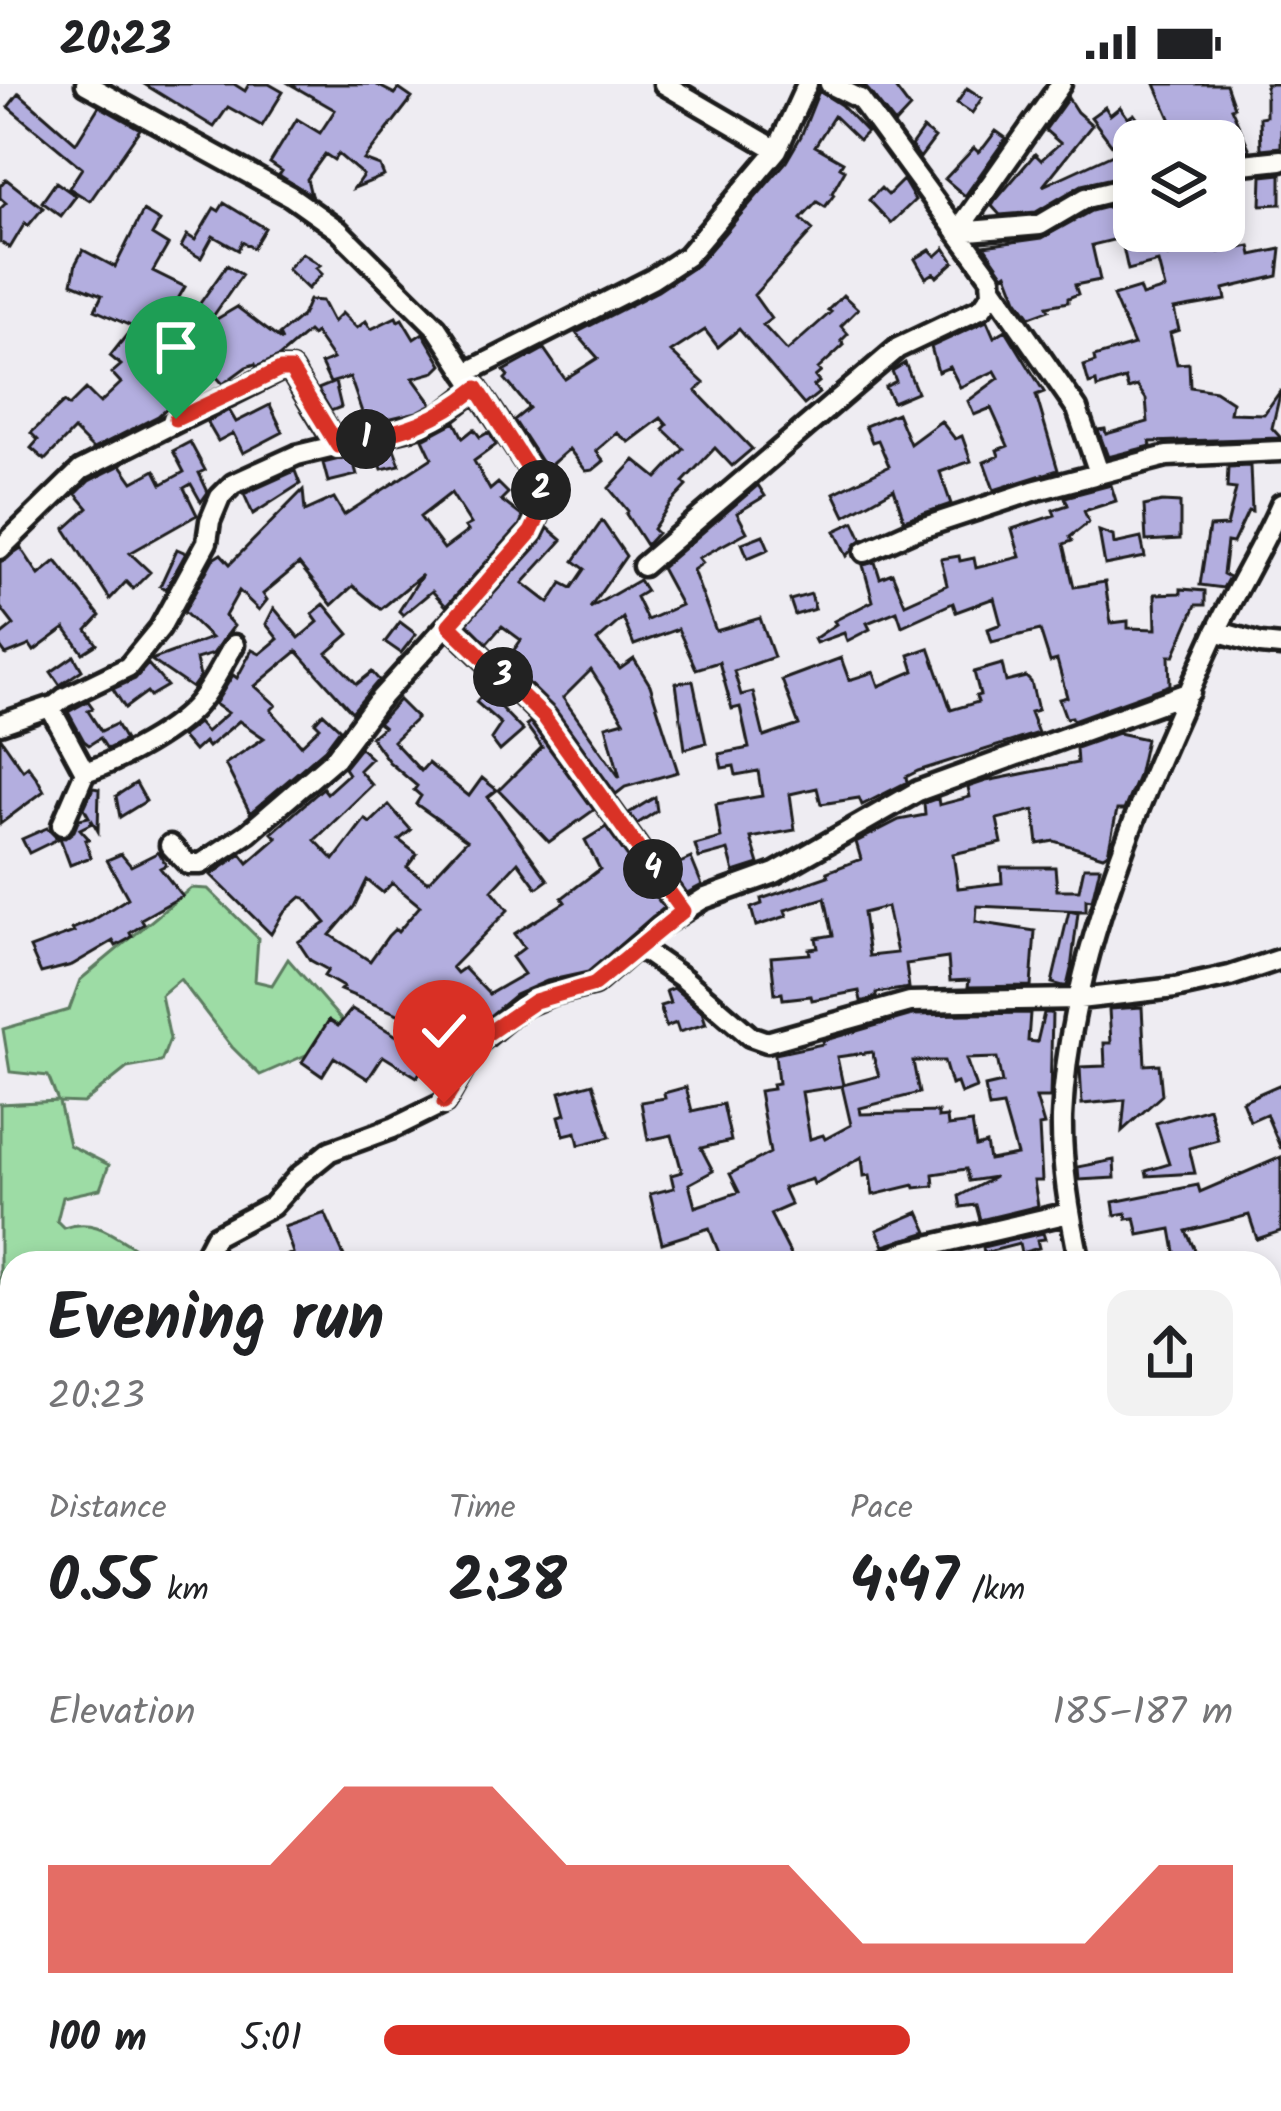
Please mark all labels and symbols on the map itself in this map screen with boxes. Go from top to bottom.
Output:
pin [125,296,227,419]
pin: 1 [336,409,396,469]
pin: 2 [511,460,571,520]
pin: 3 [473,647,533,707]
pin: 4 [623,839,683,899]
pin [393,980,495,1103]

